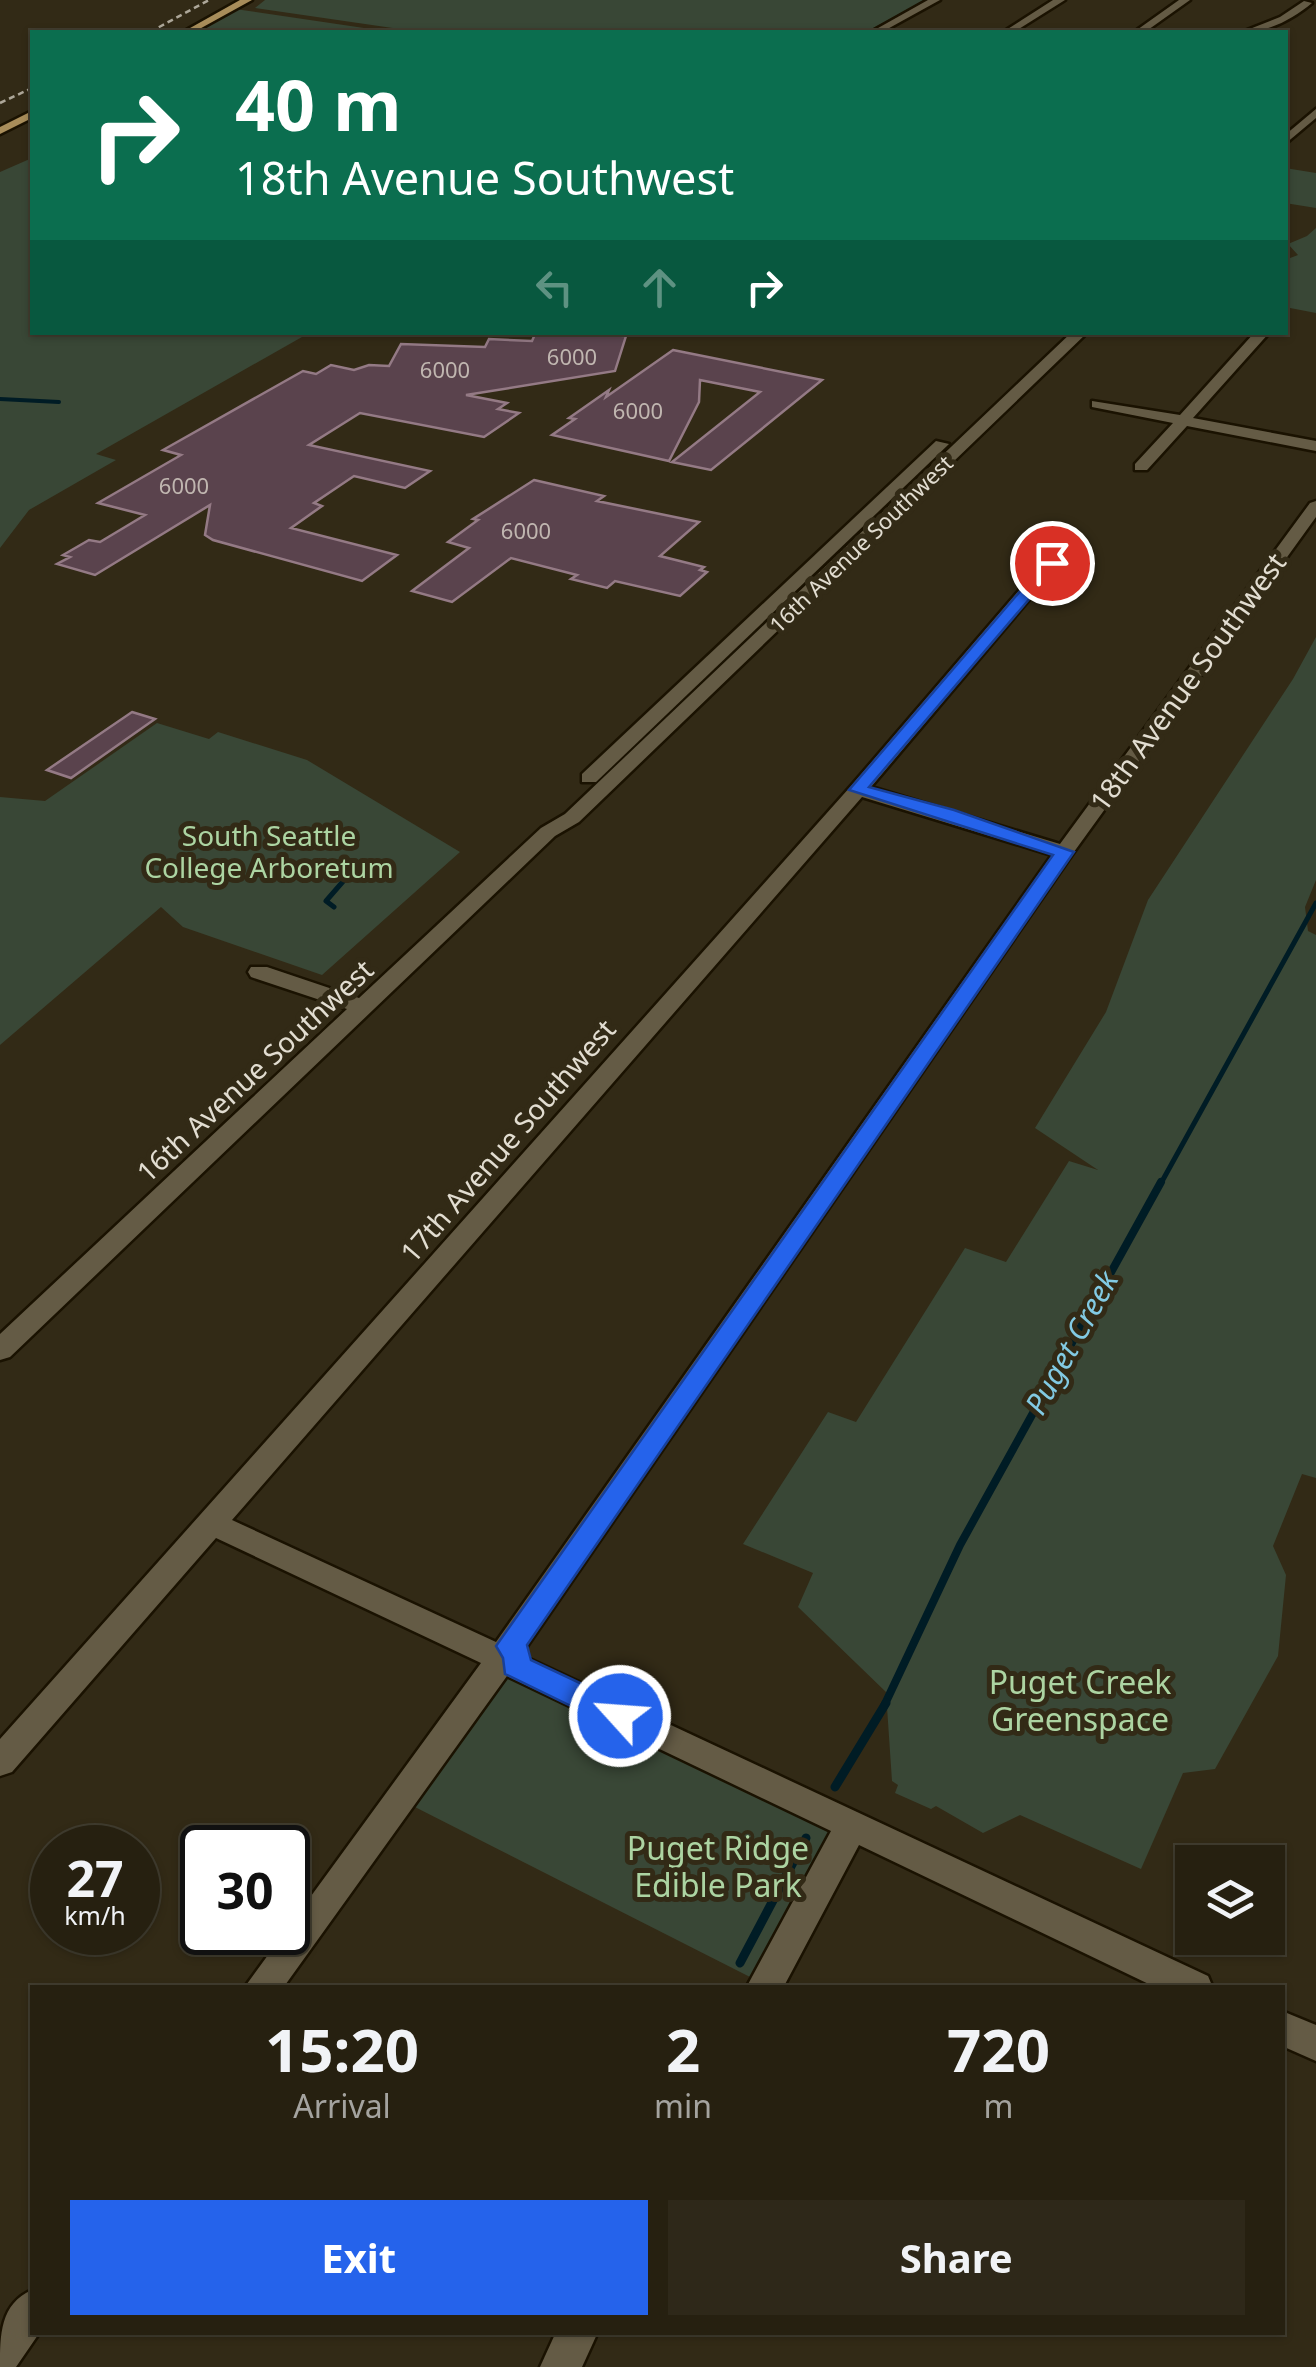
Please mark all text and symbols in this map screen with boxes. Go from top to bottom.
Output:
text: 40 m [235,56,402,152]
icon: right [70,70,200,200]
text: 18th Avenue Southwest [235,147,734,208]
icon: left [527,260,582,315]
icon: ahead [632,260,687,315]
icon: right [737,260,792,315]
house number: 6000 [547,341,597,371]
house number: 6000 [420,354,470,384]
house number: 6000 [613,395,663,425]
street label: 16th Avenue Southwest [762,448,959,639]
house number: 6000 [159,470,209,500]
house number: 6000 [501,515,551,545]
pin [1010,521,1095,606]
icon: arrive [1025,536,1080,591]
street label: 18th Avenue Southwest [1081,545,1294,818]
park label: South Seattle College Arboretum [144,816,394,886]
street label: 16th Avenue Southwest [128,950,381,1190]
street label: 17th Avenue Southwest [391,1011,623,1270]
water label: Puget Creek [1014,1262,1128,1421]
park label: Puget Creek Greenspace [989,1660,1171,1740]
position arrow [568,1664,672,1768]
speed limit sign: 30 [180,1825,310,1955]
park label: Puget Ridge Edible Park [627,1826,809,1906]
text: 27 [66,1844,124,1912]
map controls [1175,1845,1285,1955]
button: layers [1175,1845,1285,1955]
text: km/h [64,1898,126,1932]
text: 15:20 [265,2008,419,2090]
text: 2 [666,2008,700,2090]
text: 720 [947,2008,1050,2090]
text: Arrival [293,2084,391,2127]
text: min [654,2084,712,2127]
text: m [984,2084,1013,2127]
button: Exit [70,2200,648,2315]
button: Share [668,2200,1245,2315]

